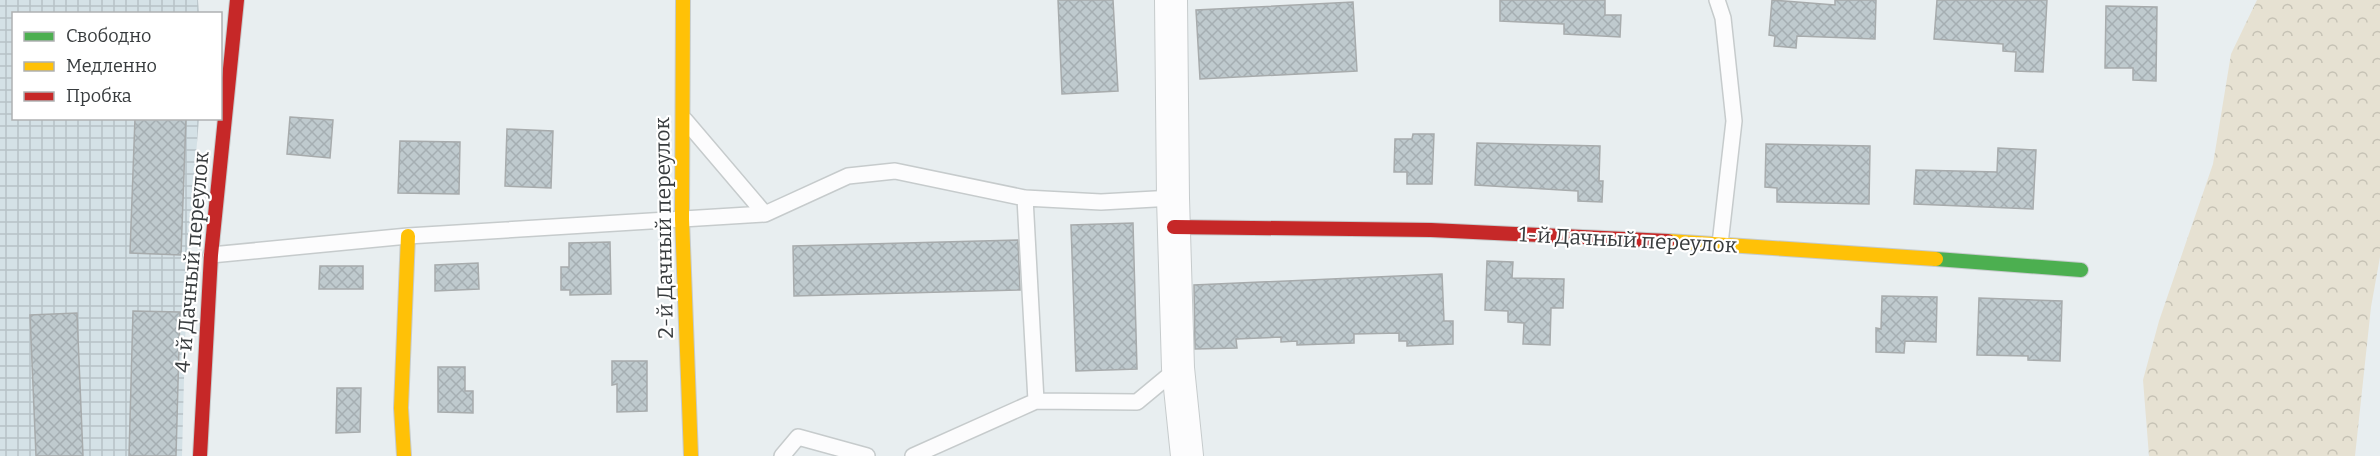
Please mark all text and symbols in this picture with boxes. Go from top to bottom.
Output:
legend [12,12,222,120]
text: Свободно [66,25,151,47]
text: Медленно [66,55,157,77]
text: Пробка [66,85,132,107]
street label: 2-й Дачный переулок [649,116,679,339]
street label: 4-й Дачный переулок [169,150,215,374]
street label: 1-й Дачный переулок [1518,221,1738,259]

